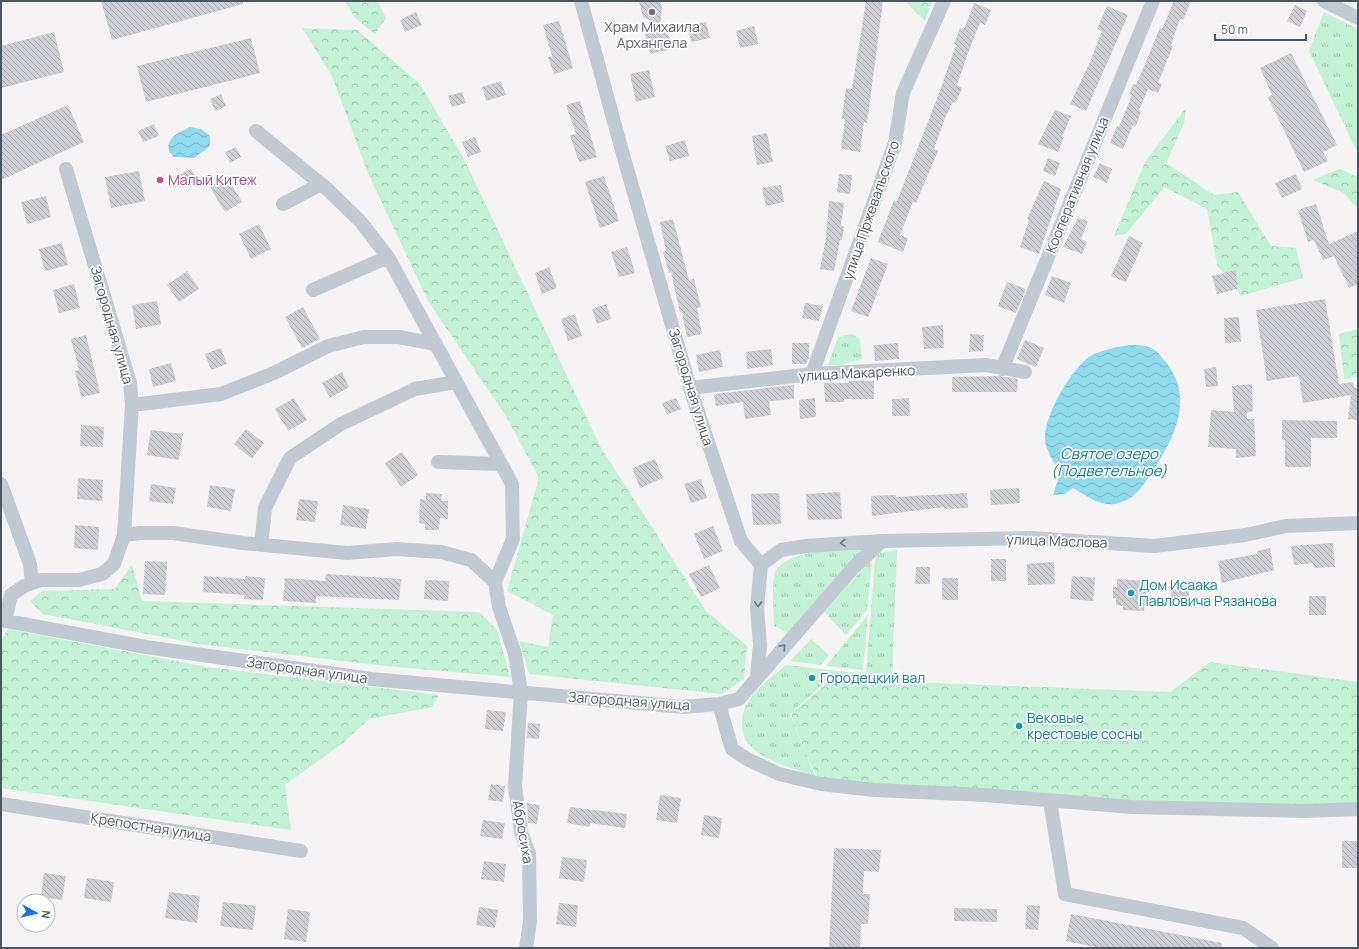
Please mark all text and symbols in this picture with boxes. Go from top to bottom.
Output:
marker: Храм Михаила Архангела [647,7,657,17]
scale bar [1215,16,1306,42]
place label: Храм Михаила Архангела [604,17,700,52]
text: 50 m [1221,21,1248,38]
street label: Кооперативная улица [1041,114,1113,256]
street label: улица Пржевальского [838,138,903,282]
place label: Малый Китеж [168,170,257,189]
marker: Малый Китеж [155,175,165,185]
street label: Загородная улица [87,264,138,386]
street label: Загородная улица [665,326,718,448]
street label: улица Макаренко [798,360,916,385]
water label: Святое озеро (Подветельное) [1051,443,1167,481]
street label: улица Маслова [1006,529,1108,552]
one-way arrow [840,539,846,548]
place label: Дом Исаака Павловича Рязанова [1139,575,1277,610]
marker: Дом Исаака Павловича Рязанова [1126,588,1136,598]
one-way arrow [753,601,762,607]
one-way arrow [779,644,786,651]
street label: Загородная улица [245,652,369,687]
place label: Городецкий вал [820,668,925,687]
marker: Городецкий вал [807,673,817,683]
street label: Загородная улица [568,687,690,714]
place label: Вековые крестовые сосны [1027,708,1142,743]
marker: Вековые крестовые сосны [1014,721,1024,731]
street label: Абросиха [509,799,538,865]
street label: Крепостная улица [89,808,213,845]
north arrow [16,893,56,933]
text: N [38,910,54,920]

